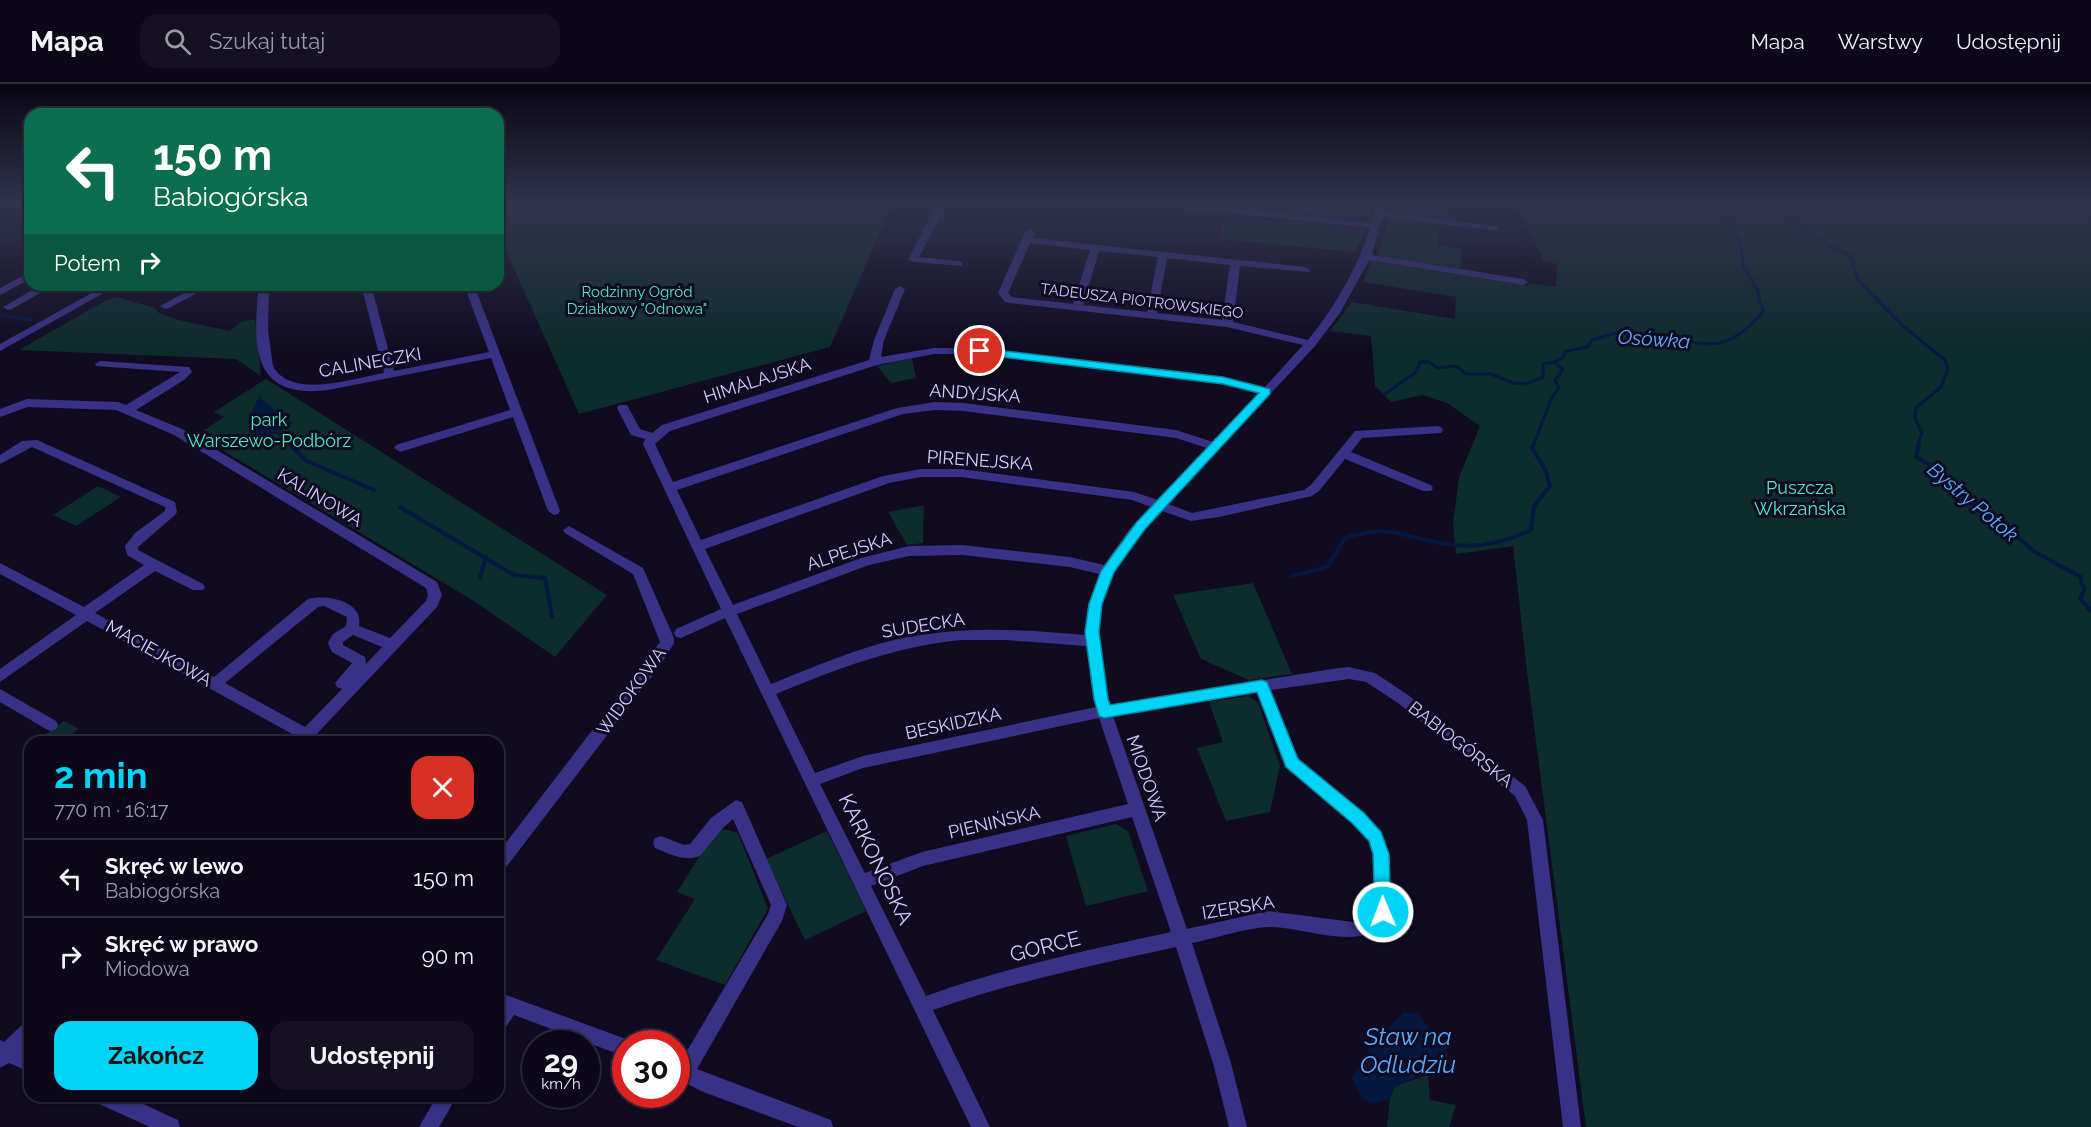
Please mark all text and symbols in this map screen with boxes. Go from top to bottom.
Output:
search box [140,14,560,68]
text: Mapa [30,25,104,58]
icon: search [161,25,194,58]
text: Szukaj tutaj [209,28,325,54]
text: Mapa [1750,29,1805,54]
text: Warstwy [1838,29,1923,54]
text: Udostępnij [1956,29,2061,54]
text: 150 m [153,131,272,180]
icon: left [54,132,132,210]
text: Babiogórska [153,181,309,212]
icon: right [133,246,166,279]
text: Potem [54,250,121,276]
street label: TADEUSZA PIOTROWSKIEGO [1040,280,1244,322]
park label: Rodzinny Ogród Działkowy "Odnowa" [567,283,707,318]
water label: Osówka [1617,324,1691,354]
pin [954,325,1005,376]
icon: arrive [963,334,996,367]
street label: CALINECZKI [317,343,423,381]
street label: HIMALAJSKA [701,353,813,407]
street label: ANDYJSKA [929,379,1021,407]
park label: park Warszewo-Podbórz [187,409,351,451]
street label: PIRENEJSKA [926,446,1034,474]
water label: Bystry Potok [1923,457,2023,547]
street label: KALINOWA [274,463,366,531]
park label: Puszcza Wkrzańska [1754,477,1846,519]
street label: ALPEJSKA [804,527,894,575]
street label: SUDECKA [880,608,966,642]
street label: MACIEJKOWA [102,615,216,691]
street label: WIDOKOWA [592,643,670,739]
street label: BABIOGÓRSKA [1405,696,1518,791]
street label: BESKIDZKA [903,703,1003,743]
street label: MIODOWA [1122,732,1172,824]
text: 2 min [54,754,147,796]
button: close [411,756,474,819]
street label: KARKONOSKA [834,790,918,928]
text: 770 m · 16:17 [54,798,169,822]
street label: PIENIŃSKA [946,800,1042,843]
text: Skręć w lewo [105,853,244,879]
icon: left [54,862,87,895]
text: 150 m [413,865,474,891]
text: Babiogórska [105,879,220,903]
position arrow [1351,880,1415,944]
street label: IZERSKA [1200,891,1276,923]
street label: GORCE [1007,925,1083,967]
text: Skręć w prawo [105,931,258,957]
icon: right [54,940,87,973]
text: 90 m [422,943,474,969]
text: Miodowa [105,957,190,981]
button: Zakończ [54,1021,258,1090]
button: Udostępnij [270,1021,474,1090]
water label: Staw na Odludziu [1360,1022,1456,1079]
speed limit sign: 30 [612,1030,690,1108]
text: 29 [544,1044,578,1079]
text: km/h [541,1075,581,1093]

